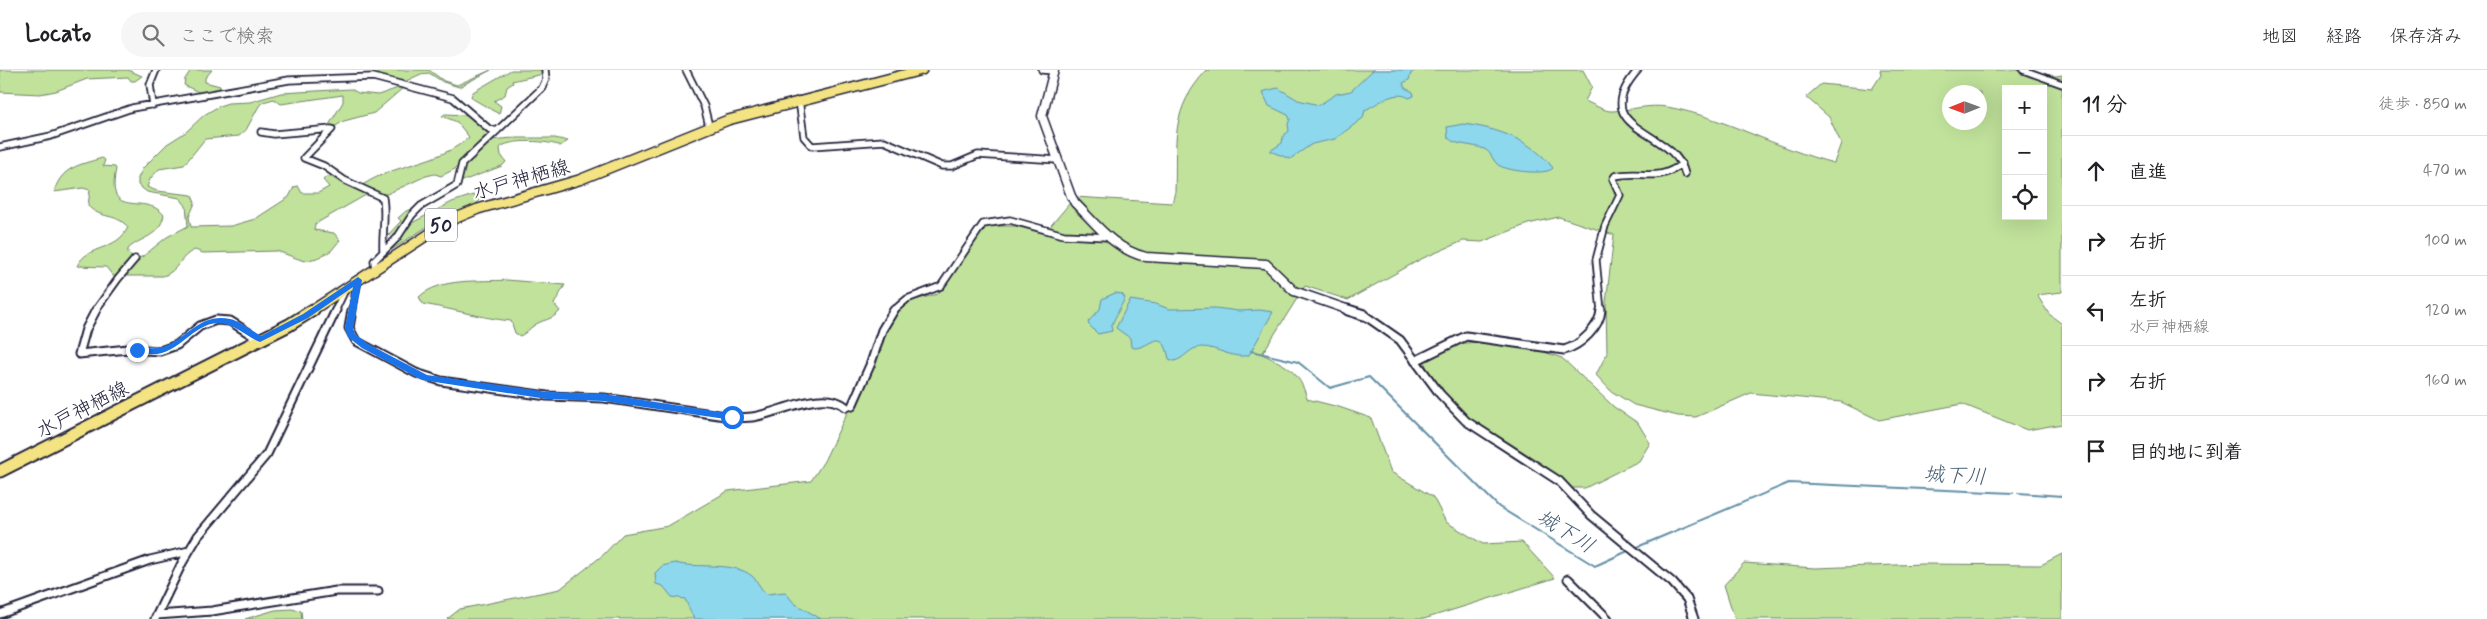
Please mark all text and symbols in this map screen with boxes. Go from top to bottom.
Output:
search box [121,12,471,57]
text: Locato [25,19,91,50]
icon: search [139,21,167,49]
text: ここで検索 [179,24,274,49]
text: 地図 [2262,25,2298,49]
text: 経路 [2326,25,2362,49]
text: 保存済み [2390,25,2462,49]
north arrow [1942,85,1987,130]
map controls [2002,85,2047,220]
button: + [2002,85,2047,130]
text: 11 分 [2082,91,2127,119]
text: 徒歩 · 850 m [2378,94,2467,115]
button: − [2002,130,2047,175]
street label: 水戸神栖線 [470,154,573,207]
icon: ahead [2082,157,2110,185]
text: 直進 [2129,160,2167,185]
text: 470 m [2423,160,2467,181]
button: locate [2002,175,2047,220]
road number: 50 [425,208,457,242]
icon: right [2082,227,2110,255]
text: 右折 [2129,230,2167,255]
text: 100 m [2424,230,2467,251]
text: 左折 [2129,288,2167,313]
icon: left [2082,297,2110,325]
text: 120 m [2425,300,2467,321]
text: 水戸神栖線 [2129,317,2209,338]
route end [126,339,149,362]
icon: right [2082,367,2110,395]
text: 右折 [2129,370,2167,395]
text: 160 m [2424,370,2467,391]
street label: 水戸神栖線 [32,376,133,445]
route start [721,406,744,429]
icon: arrive [2082,437,2110,465]
text: 目的地に到着 [2129,440,2243,465]
water label: 城下川 [1923,460,1987,492]
water label: 城下川 [1531,503,1600,560]

